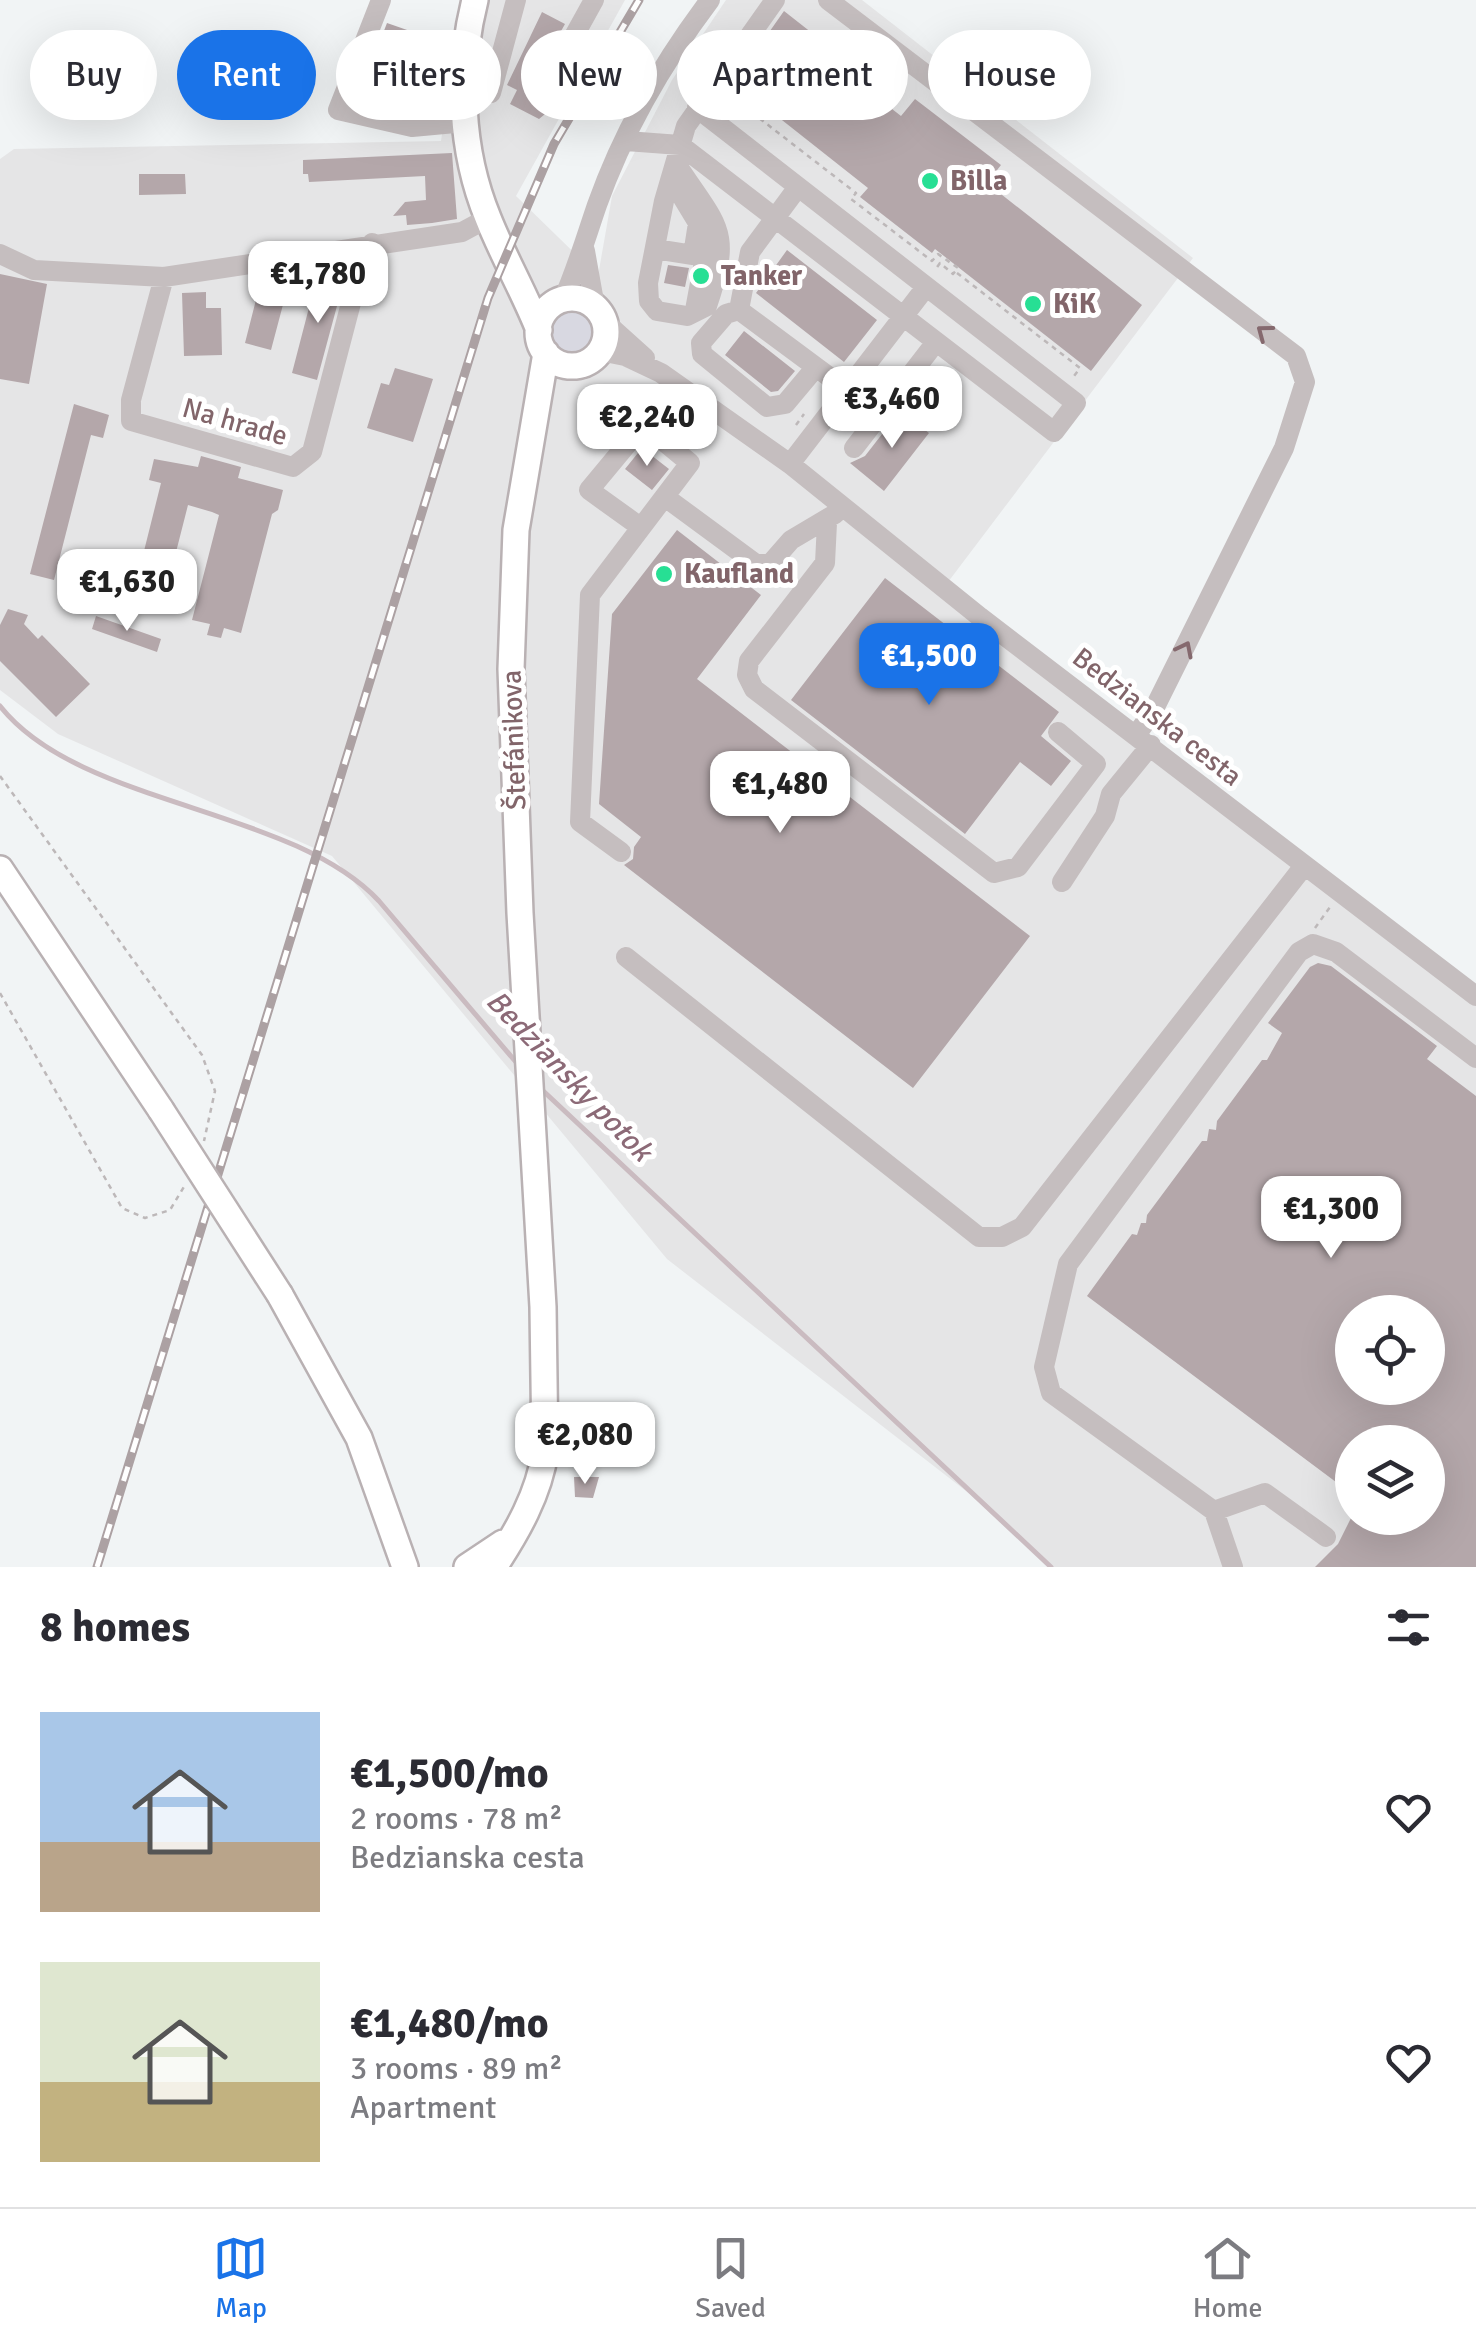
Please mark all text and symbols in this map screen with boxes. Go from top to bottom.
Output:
chip: Buy [30,30,157,120]
chip: Rent [177,30,316,120]
chip: Filters [336,30,501,120]
chip: New [521,30,657,120]
chip: Apartment [677,30,908,120]
chip: House [928,30,1091,120]
place label: Billa [950,164,1007,198]
marker: Billa [919,170,941,192]
pin: €1,780 [237,241,399,326]
text: €1,780 [270,254,366,293]
place label: Tanker [721,259,803,293]
marker: Tanker [690,265,712,287]
place label: KiK [1053,287,1097,321]
marker: KiK [1022,293,1044,315]
one-way arrow [1257,327,1275,344]
pin: €3,460 [811,366,973,451]
text: €3,460 [844,379,940,418]
pin: €2,240 [566,384,728,469]
street label: Na hrade [179,391,291,453]
text: €2,240 [599,397,695,436]
pin: €1,630 [46,549,208,634]
place label: Kaufland [684,557,794,591]
text: €1,630 [79,562,175,601]
marker: Kaufland [653,563,675,585]
pin: €1,500 [848,623,1010,708]
text: €1,500 [881,636,977,675]
street label: Bedzianska cesta [1066,640,1248,794]
one-way arrow [1173,641,1192,659]
street label: Štefánikova [495,669,533,811]
pin: €1,480 [699,751,861,836]
text: €1,480 [732,764,828,803]
water label: Bedziansky potok [478,983,662,1171]
pin: €1,300 [1250,1176,1412,1261]
text: €1,300 [1283,1189,1379,1228]
map controls [1335,1295,1445,1535]
button: locate [1335,1295,1445,1405]
pin: €2,080 [504,1402,666,1487]
text: €2,080 [537,1415,633,1454]
button: layers [1335,1425,1445,1535]
icon: filters [1381,1600,1436,1655]
text: 8 homes [40,1602,190,1653]
text: €1,500/mo [350,1748,549,1799]
icon: home [120,1752,240,1872]
icon: heart [1381,1785,1436,1840]
text: 2 rooms · 78 m² [350,1799,563,1838]
text: Bedzianska cesta [350,1838,585,1877]
text: €1,480/mo [350,1998,549,2049]
icon: home [120,2002,240,2122]
icon: heart [1381,2035,1436,2090]
text: 3 rooms · 89 m² [350,2049,563,2088]
text: Apartment [350,2088,497,2127]
tab: Map [213,2231,268,2325]
tab: Saved [695,2231,766,2325]
tab: Home [1193,2231,1263,2325]

